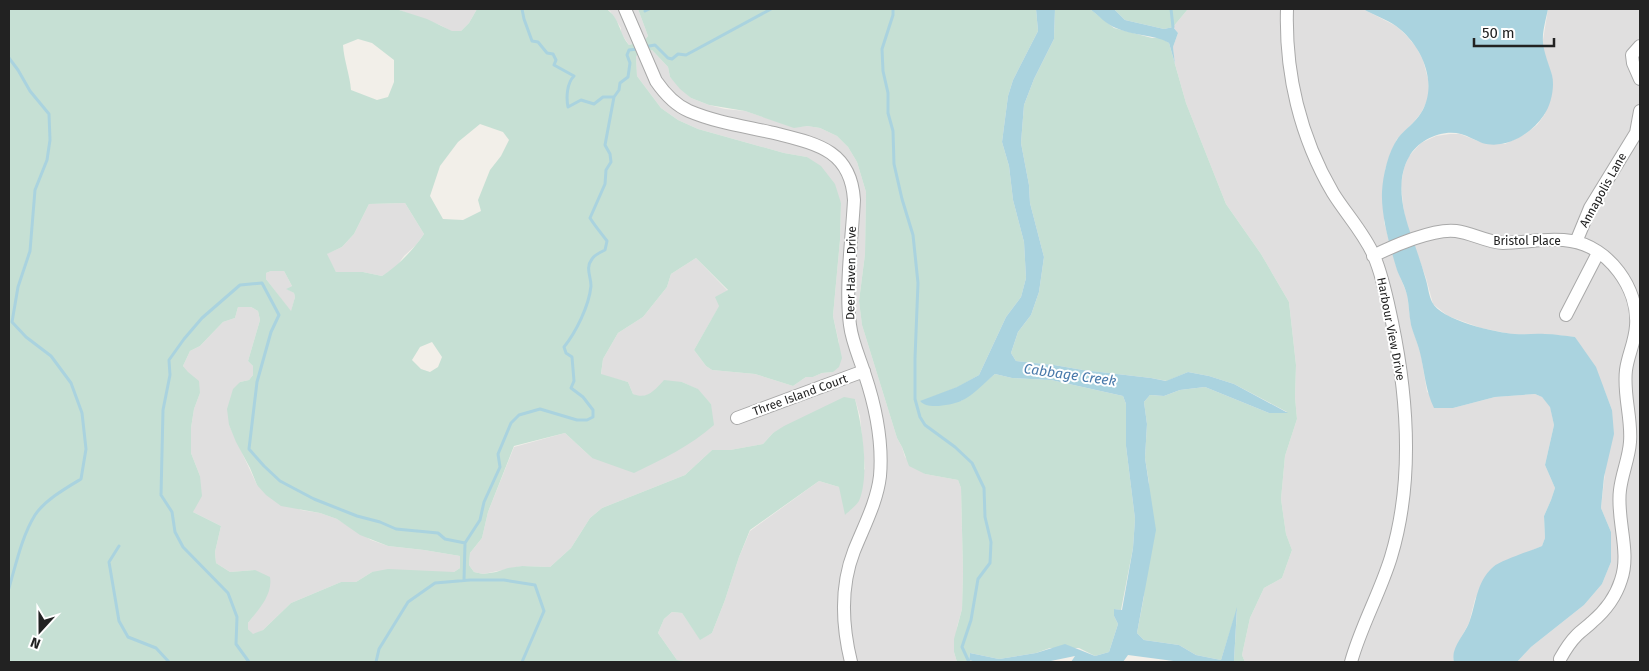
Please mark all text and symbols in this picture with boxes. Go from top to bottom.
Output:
scale bar [1474,15,1554,47]
text: 50 m [1482,24,1515,42]
street label: Annapolis Lane [1577,150,1629,230]
street label: Deer Haven Drive [843,226,859,320]
street label: Bristol Place [1493,234,1561,248]
street label: Harbour View Drive [1374,276,1408,382]
water label: Cabbage Creek [1023,360,1118,390]
street label: Three Island Court [751,371,850,419]
north arrow [15,606,65,656]
text: N [28,633,43,652]

